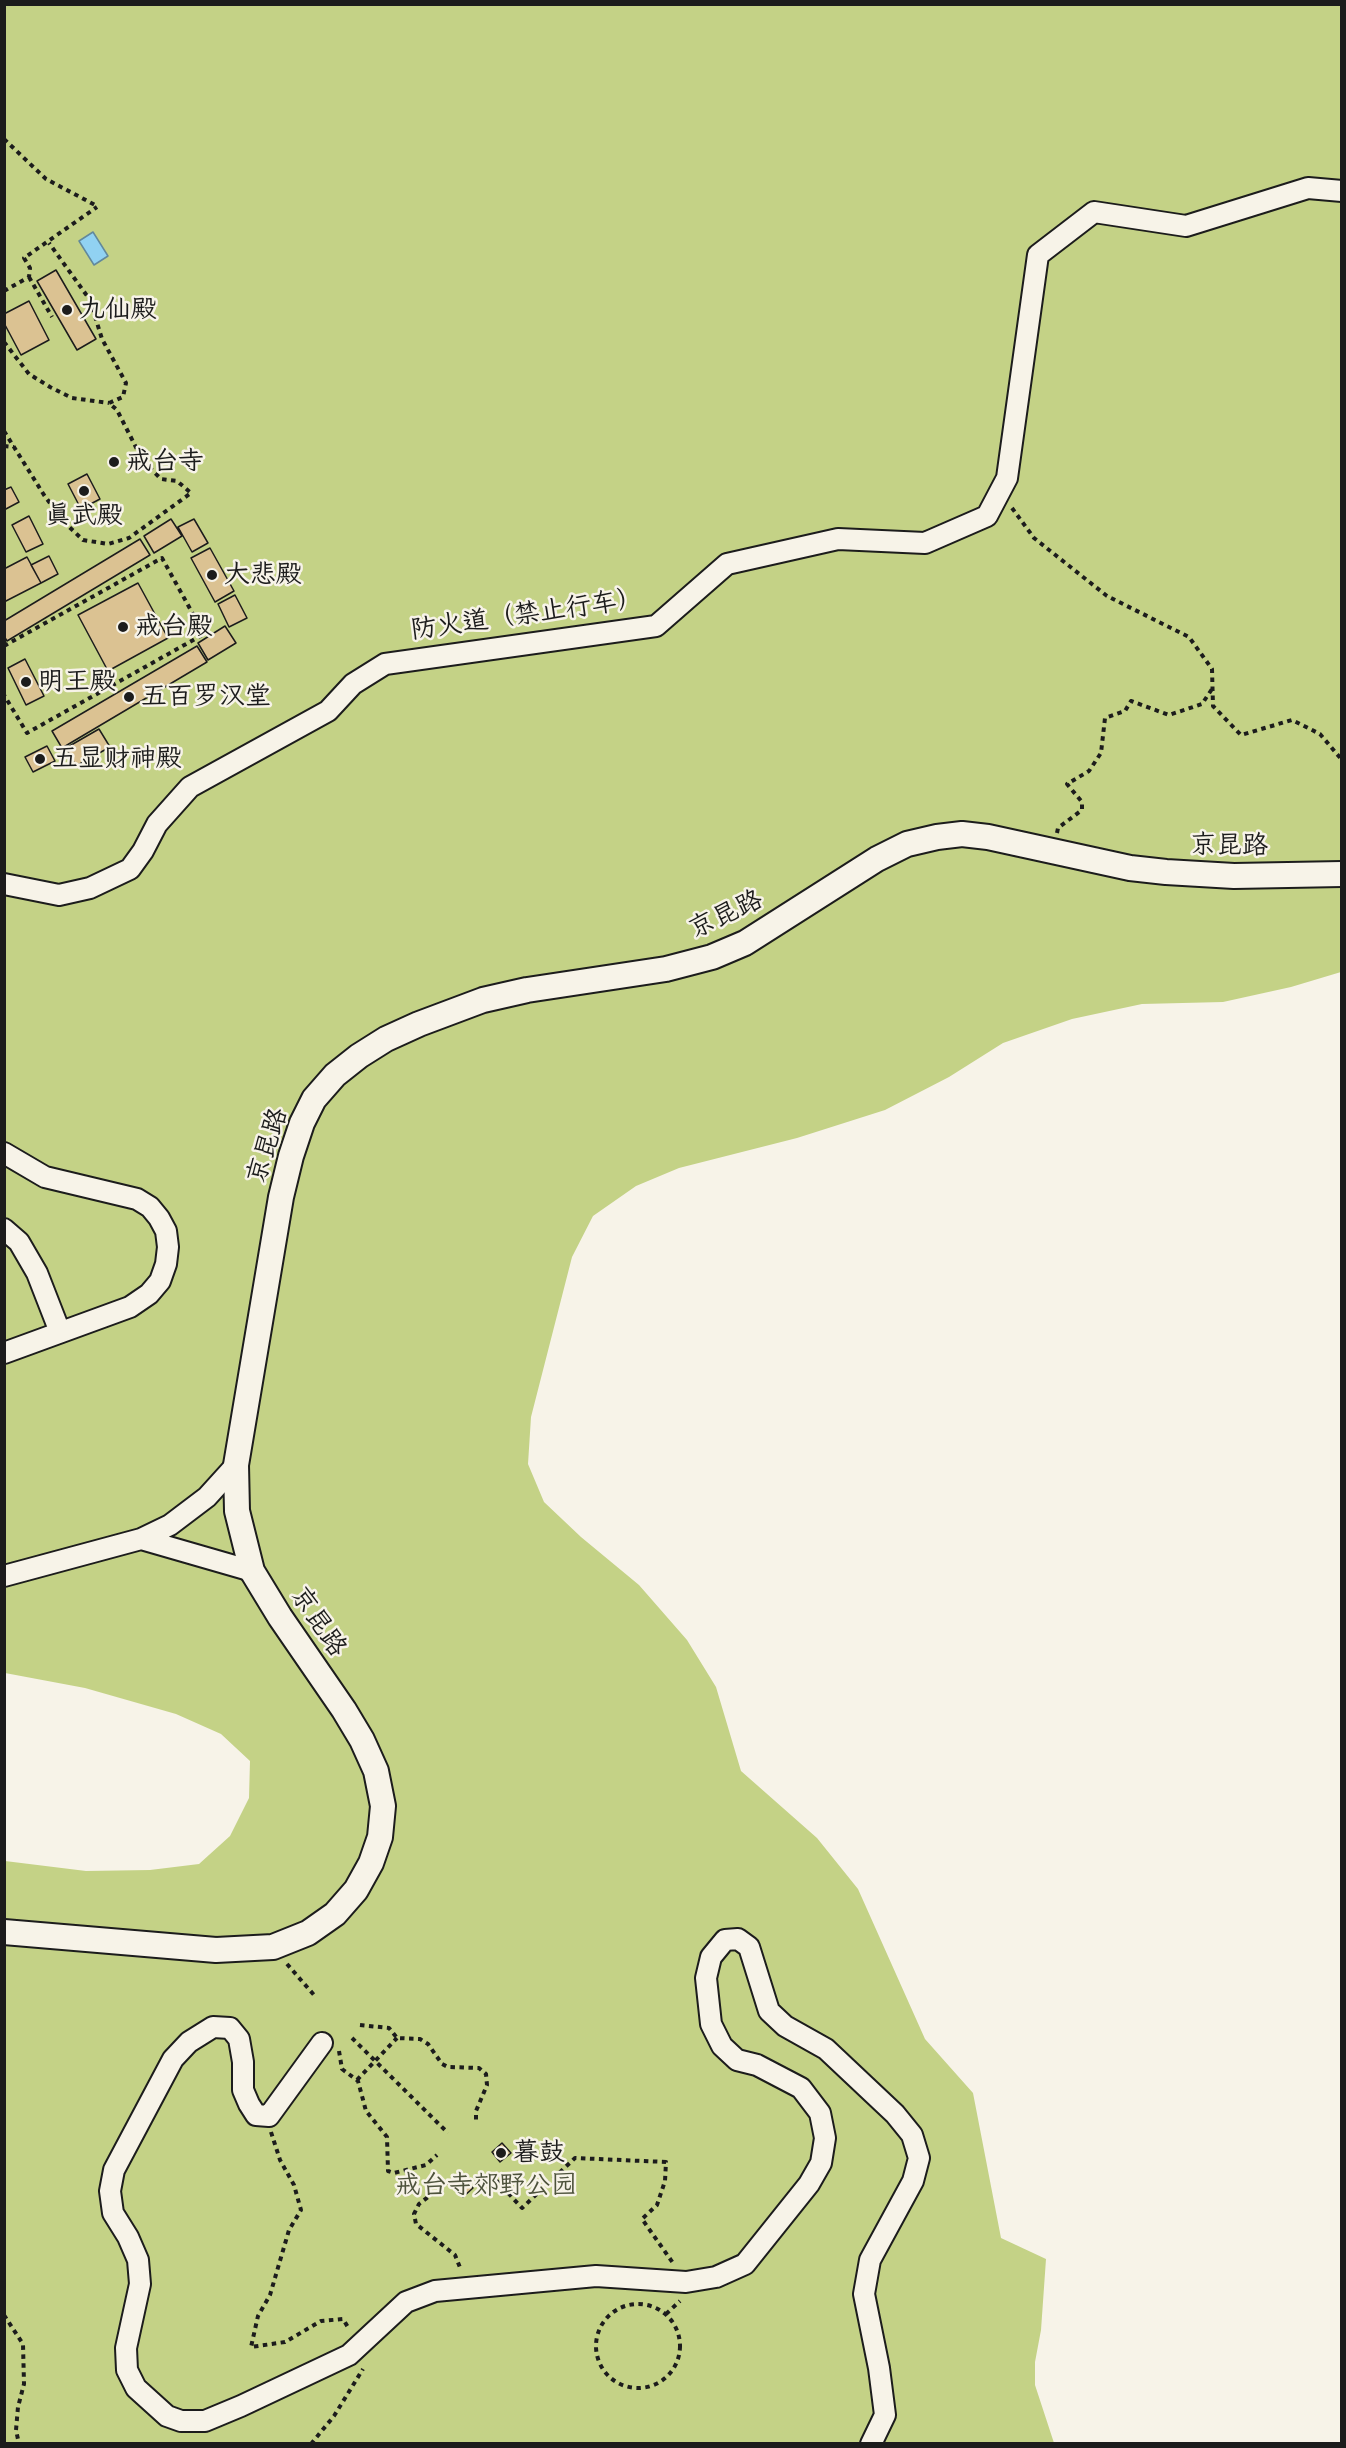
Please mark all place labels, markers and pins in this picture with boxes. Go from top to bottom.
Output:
place label: 九仙殿 [79,294,157,326]
marker: 九仙殿 [60,303,74,317]
place label: 戒台寺 [126,446,204,478]
marker: 戒台寺 [107,455,121,469]
marker: 真武殿 [77,484,91,498]
place label: 真武殿 [45,500,123,532]
place label: 大悲殿 [224,559,302,591]
marker: 大悲殿 [205,568,219,582]
place label: 戒台殿 [135,611,213,643]
marker: 戒台殿 [116,620,130,634]
place label: 明王殿 [38,666,116,698]
marker: 明王殿 [19,675,33,689]
place label: 五百罗汉堂 [141,681,271,713]
marker: 五百罗汉堂 [122,690,136,704]
place label: 五显财神殿 [52,743,182,775]
marker: 五显财神殿 [33,752,47,766]
place label: 暮鼓 [513,2137,565,2169]
marker: 暮鼓 [494,2146,508,2160]

